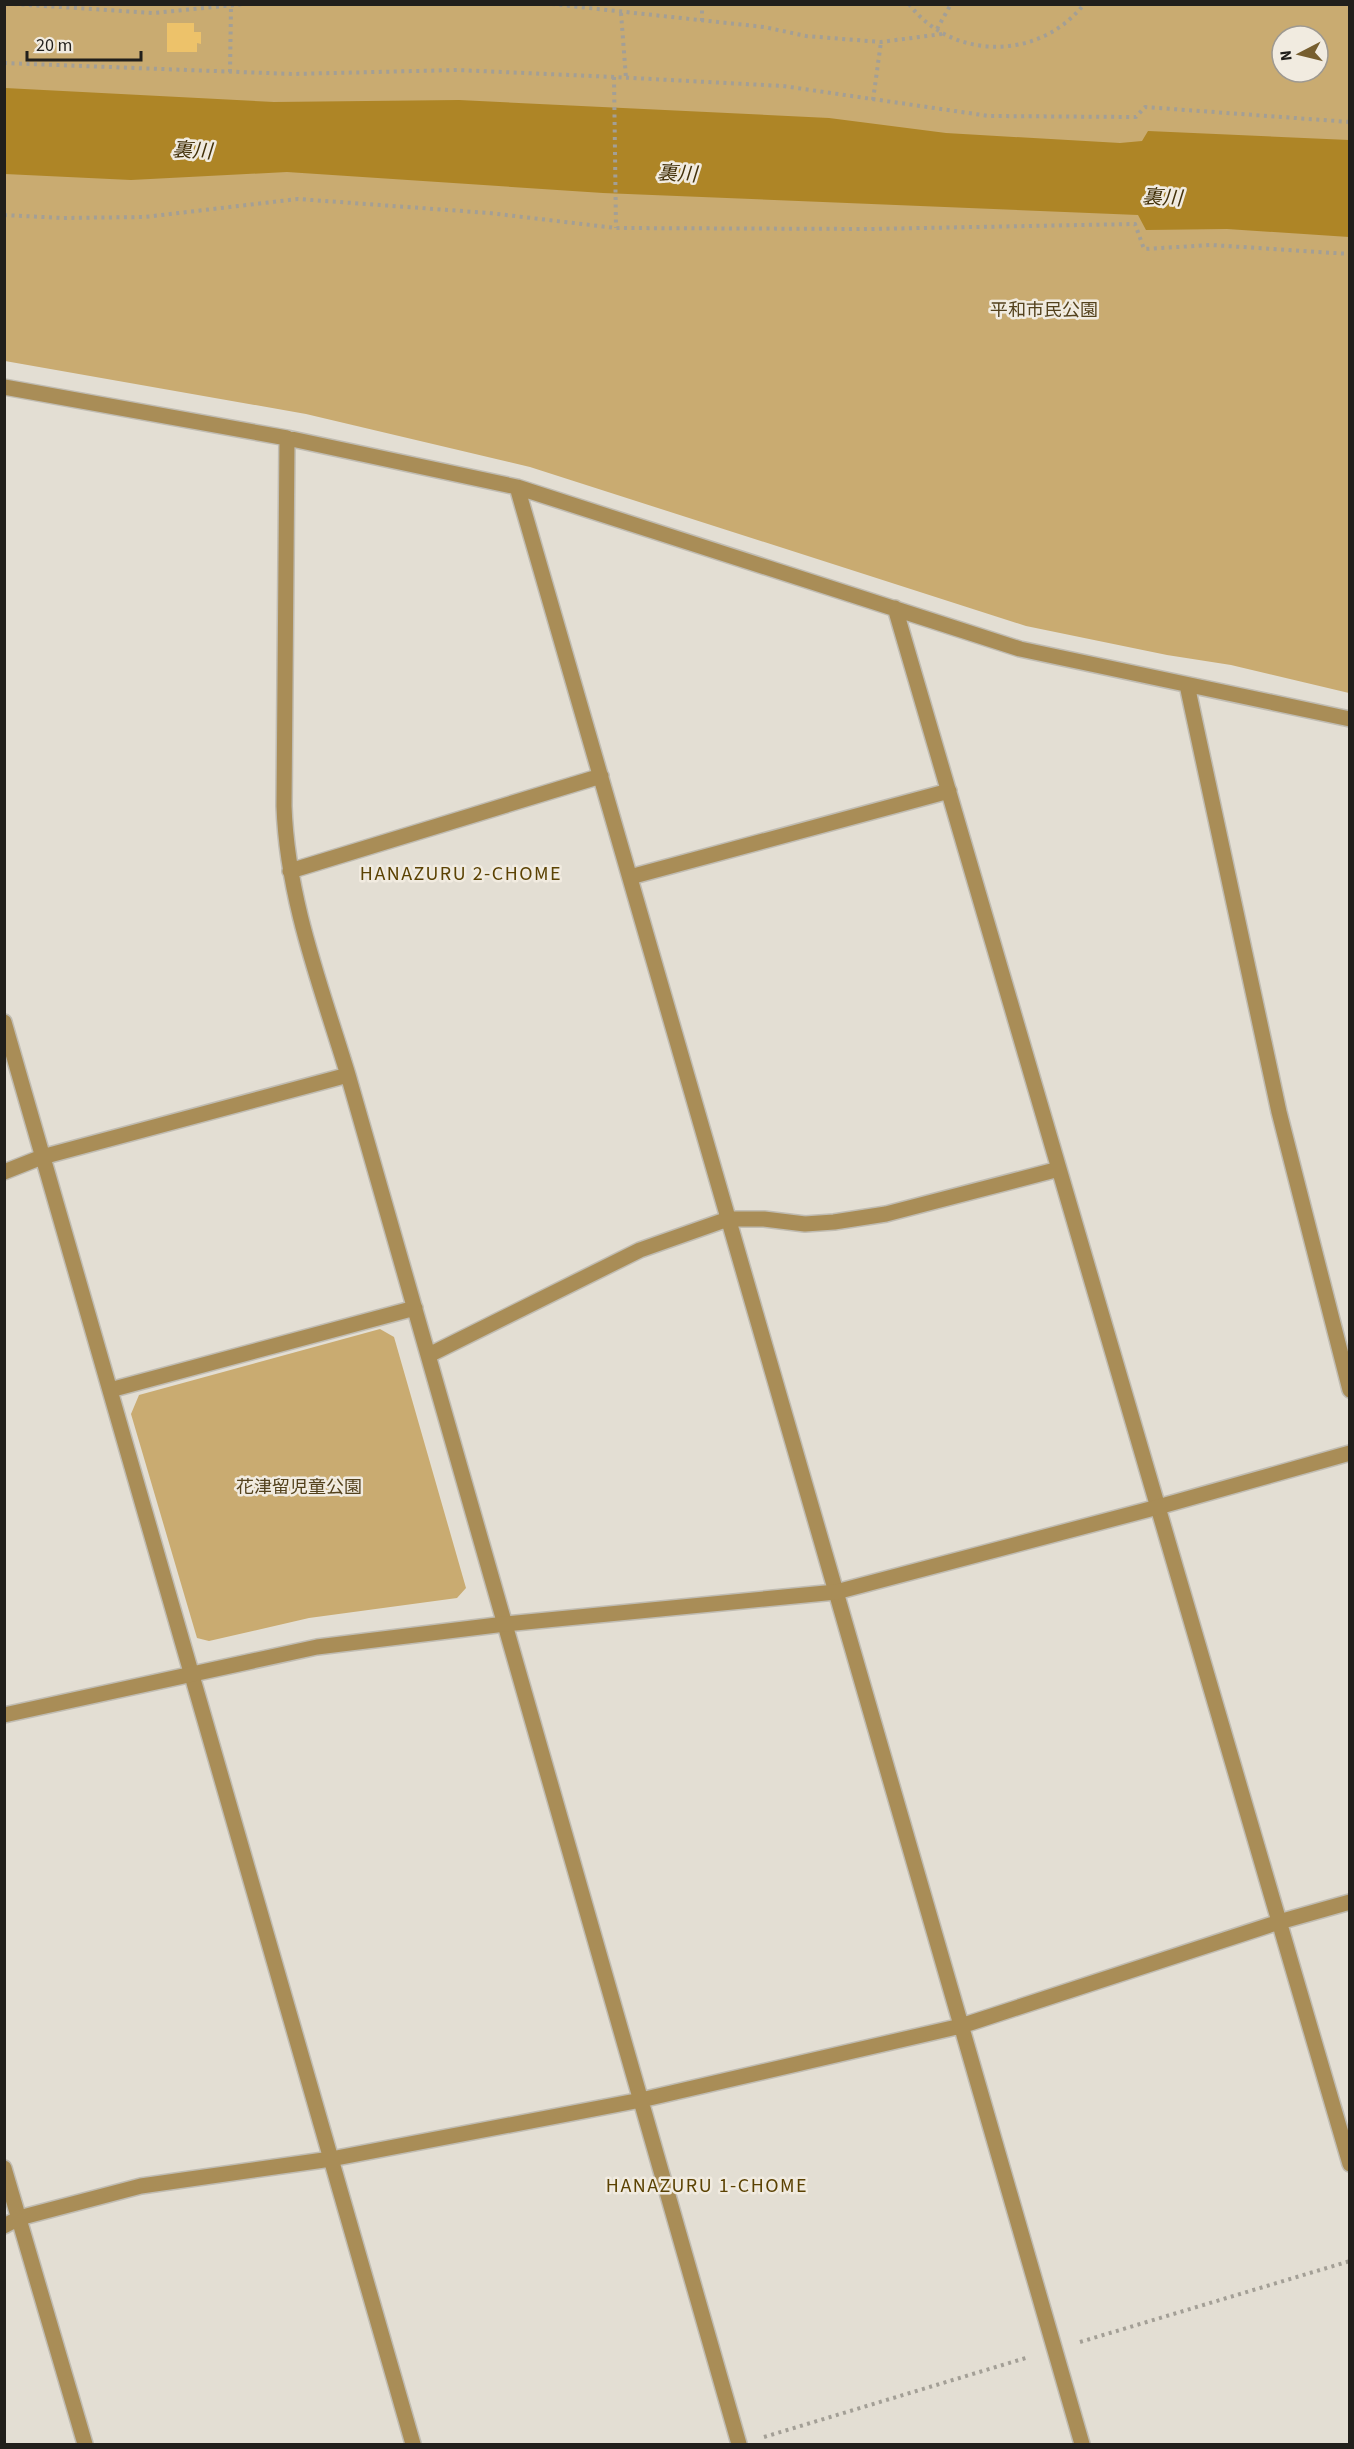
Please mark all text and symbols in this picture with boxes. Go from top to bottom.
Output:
scale bar [27,24,141,62]
north arrow [1270,24,1330,84]
text: 20 m [36,33,72,58]
text: N [1275,49,1298,62]
water label: 裏川 [171,136,215,166]
water label: 裏川 [656,159,700,189]
water label: 裏川 [1141,183,1185,213]
park label: 平和市民公園 [990,298,1098,323]
district label: HANAZURU 2-CHOME [360,860,562,888]
park label: 花津留児童公園 [236,1475,362,1500]
district label: HANAZURU 1-CHOME [606,2172,808,2200]

